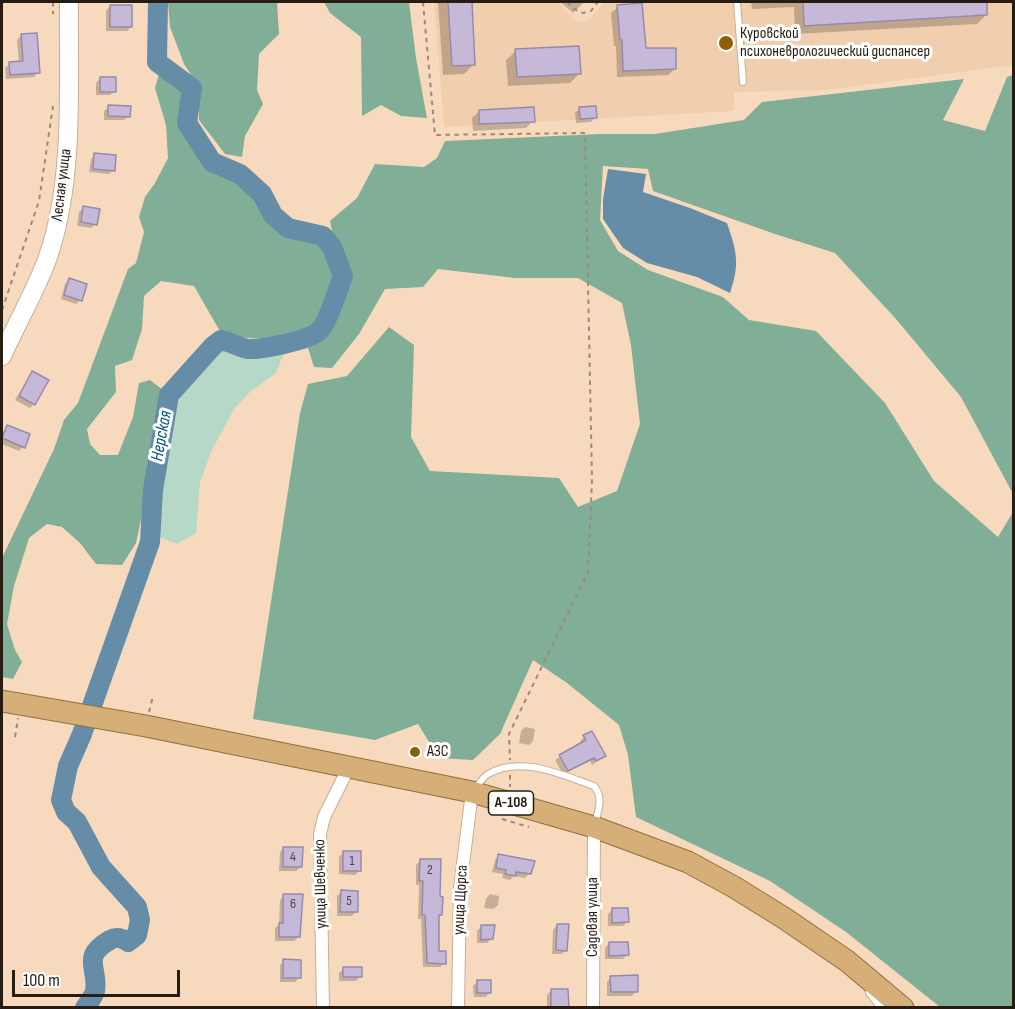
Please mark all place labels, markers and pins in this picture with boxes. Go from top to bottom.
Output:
place label: Куровской психоневрологический диспансер [740,24,930,62]
marker: Куровской психоневрологический диспансер [717,34,735,52]
place label: АЗС [427,742,449,762]
marker: АЗС [408,745,422,759]

